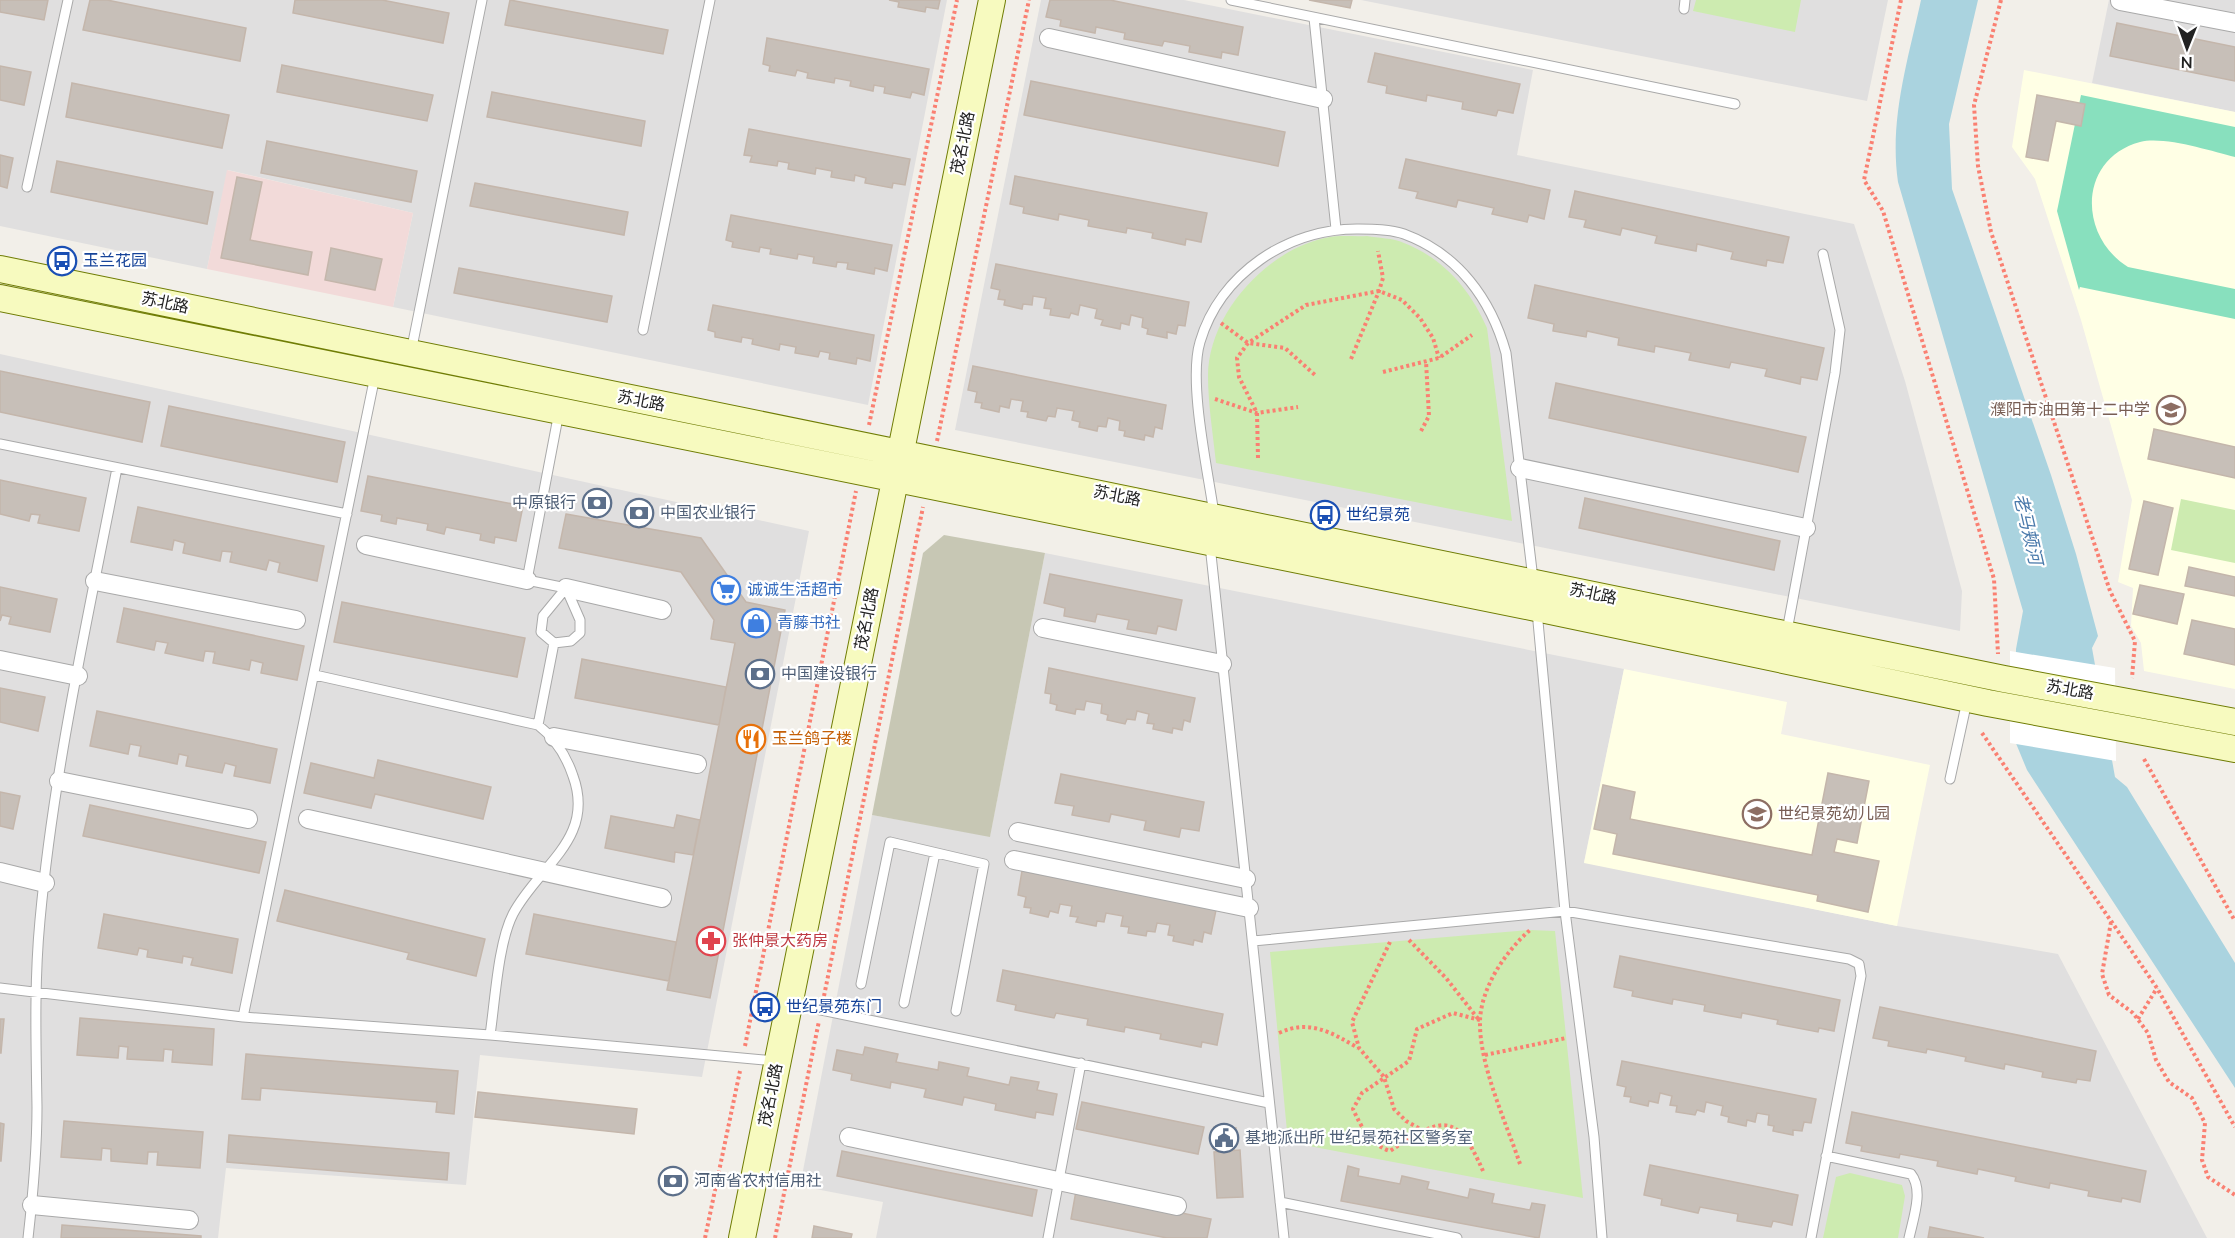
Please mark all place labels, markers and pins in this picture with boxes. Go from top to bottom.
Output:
bus stop icon: 玉兰花园 [46,245,78,277]
place label: 玉兰花园 [83,250,147,272]
school or university icon: 濮阳市油田第十二中学 [2155,394,2187,426]
place label: 濮阳市油田第十二中学 [1990,399,2150,421]
bank icon: 中原银行 [581,487,613,519]
place label: 中原银行 [512,492,576,514]
bank icon: 中国农业银行 [623,497,655,529]
bus stop icon: 世纪景苑 [1309,499,1341,531]
place label: 中国农业银行 [660,502,756,524]
place label: 世纪景苑 [1346,504,1410,526]
supermarket icon: 诚诚生活超市 [710,574,742,606]
place label: 诚诚生活超市 [747,579,843,601]
shop icon: 青藤书社 [740,607,772,639]
place label: 青藤书社 [777,612,841,634]
bank icon: 中国建设银行 [744,658,776,690]
place label: 中国建设银行 [781,663,877,685]
restaurant icon: 玉兰鸽子楼 [735,723,767,755]
place label: 玉兰鸽子楼 [772,728,852,750]
school or university icon: 世纪景苑幼儿园 [1741,798,1773,830]
place label: 世纪景苑幼儿园 [1778,803,1890,825]
pharmacy icon: 张仲景大药房 [695,925,727,957]
place label: 张仲景大药房 [732,930,828,952]
bus stop icon: 世纪景苑东门 [749,991,781,1023]
place label: 世纪景苑东门 [786,996,882,1018]
public building icon: 基地派出所 世纪景苑社区警务室 [1208,1122,1240,1154]
place label: 基地派出所 世纪景苑社区警务室 [1245,1127,1473,1149]
bank icon: 河南省农村信用社 [657,1165,689,1197]
place label: 河南省农村信用社 [694,1170,822,1192]

